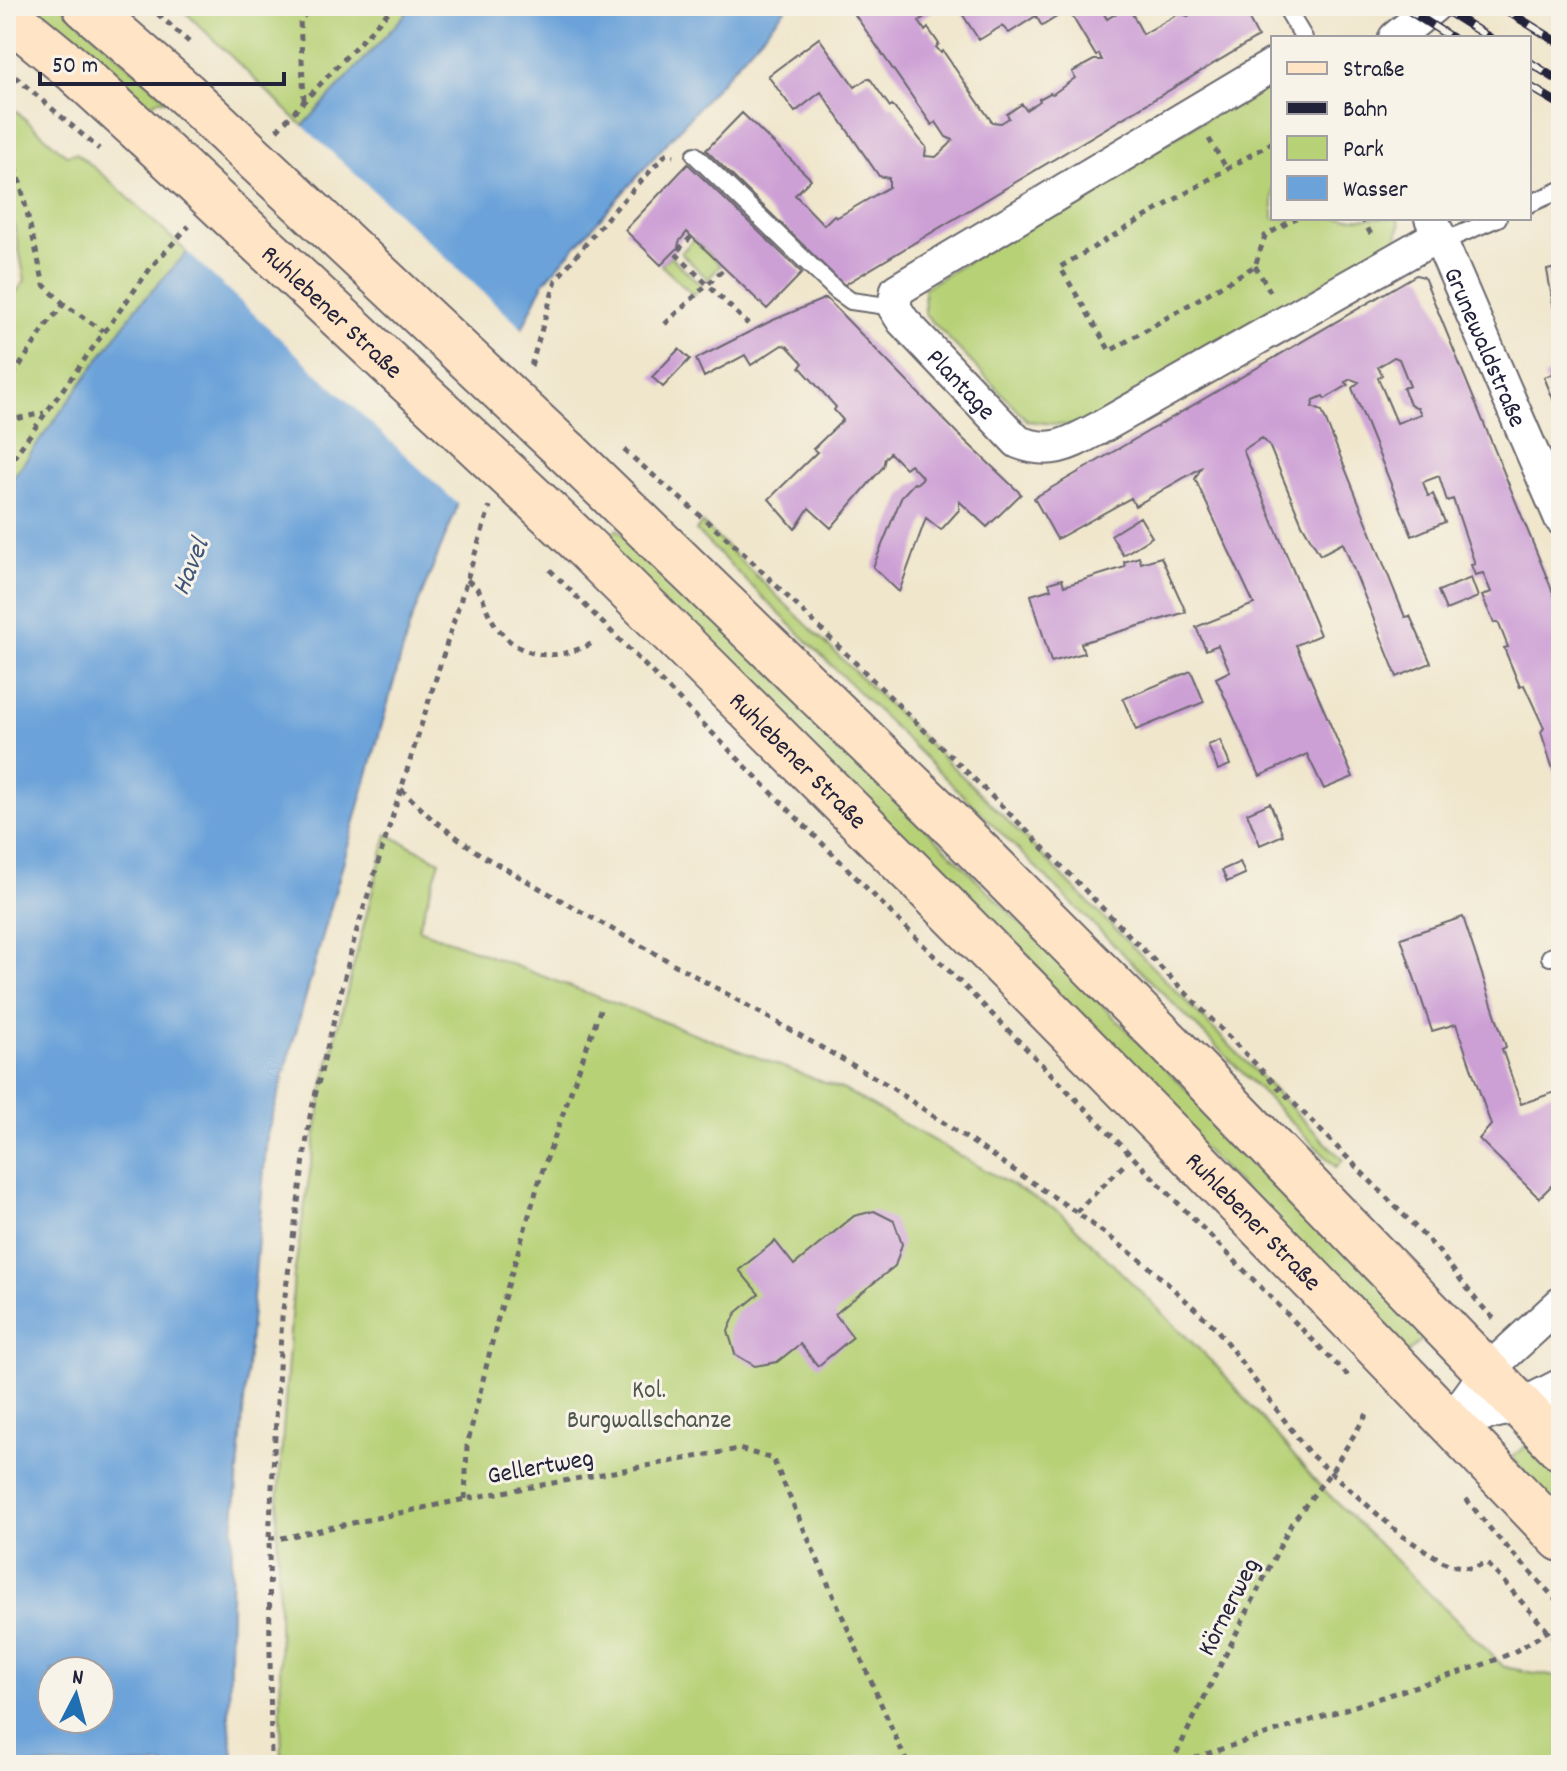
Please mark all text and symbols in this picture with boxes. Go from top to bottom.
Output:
scale bar [40,36,284,86]
legend [1271,36,1531,220]
text: 50 m [52,50,98,84]
text: Straße [1343,54,1405,88]
text: Bahn [1343,94,1388,128]
text: Park [1343,134,1384,168]
text: Wasser [1343,174,1408,208]
street label: Ruhlebener Straße [251,238,410,389]
street label: Grunewaldstraße [1432,262,1534,434]
street label: Plantage [916,341,1003,430]
water label: Havel [163,531,223,602]
street label: Ruhlebener Straße [719,685,874,839]
street label: Ruhlebener Straße [1175,1145,1329,1301]
park label: Kol. Burgwallschanze [567,1373,731,1440]
street label: Gellertweg [485,1441,597,1496]
street label: Körnerweg [1190,1552,1271,1663]
north arrow [36,1655,116,1735]
text: N [71,1663,85,1695]

